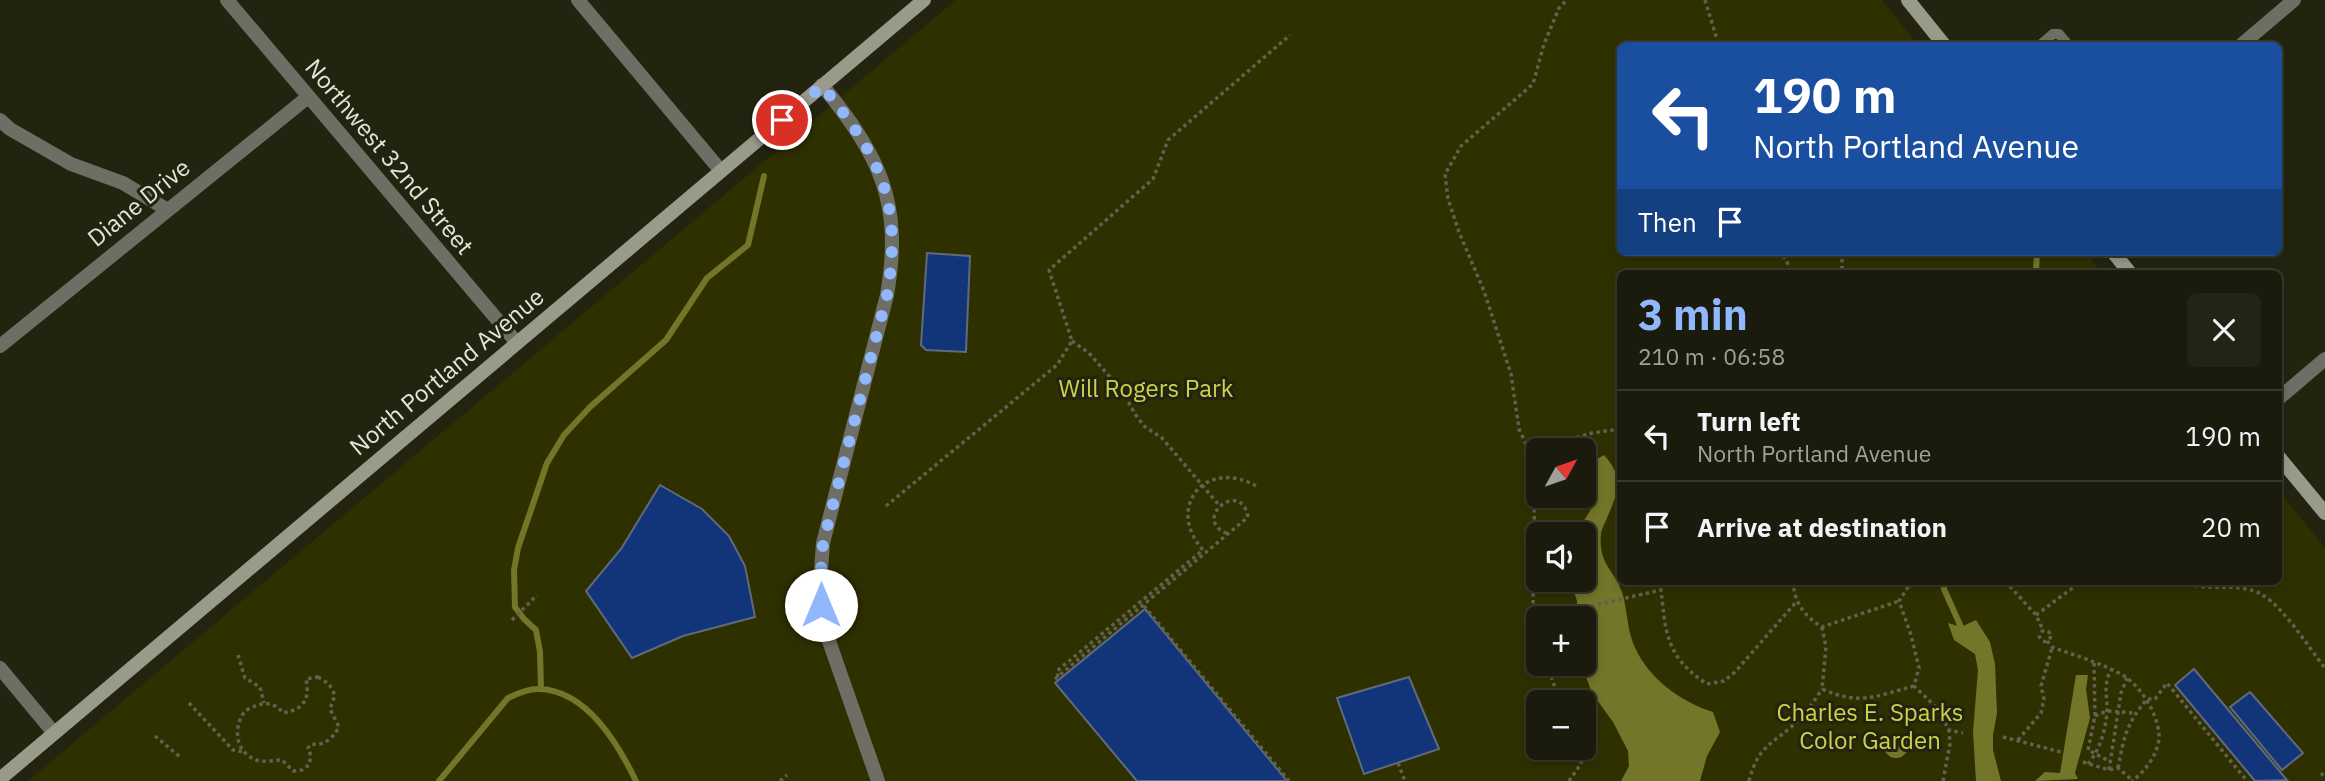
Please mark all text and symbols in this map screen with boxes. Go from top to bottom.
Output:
street label: Northwest 32nd Street [298,52,481,261]
text: 190 m [1753,63,1897,126]
icon: left [1638,70,1729,161]
pin [752,90,812,150]
icon: arrive [763,101,801,139]
text: North Portland Avenue [1753,125,2079,167]
street label: Diane Drive [80,151,196,253]
icon: arrive [1711,203,1749,241]
text: Then [1638,205,1697,239]
street label: North Portland Avenue [342,280,550,462]
text: 3 min [1638,287,1748,342]
button: close [2187,293,2261,367]
text: 210 m · 06:58 [1638,341,1785,371]
park label: Will Rogers Park [1059,372,1234,404]
text: Turn left [1697,404,1800,438]
icon: left [1638,417,1676,455]
text: 190 m [2185,419,2261,453]
north arrow [1526,438,1596,508]
map controls [1526,438,1596,760]
text: North Portland Avenue [1697,438,1931,468]
icon: arrive [1638,508,1676,546]
text: Arrive at destination [1697,510,1947,544]
text: 20 m [2201,510,2261,544]
button: sound [1526,522,1596,592]
position arrow [784,568,858,642]
button: + [1526,606,1596,676]
button: − [1526,690,1596,760]
park label: Charles E. Sparks Color Garden [1777,696,1963,756]

